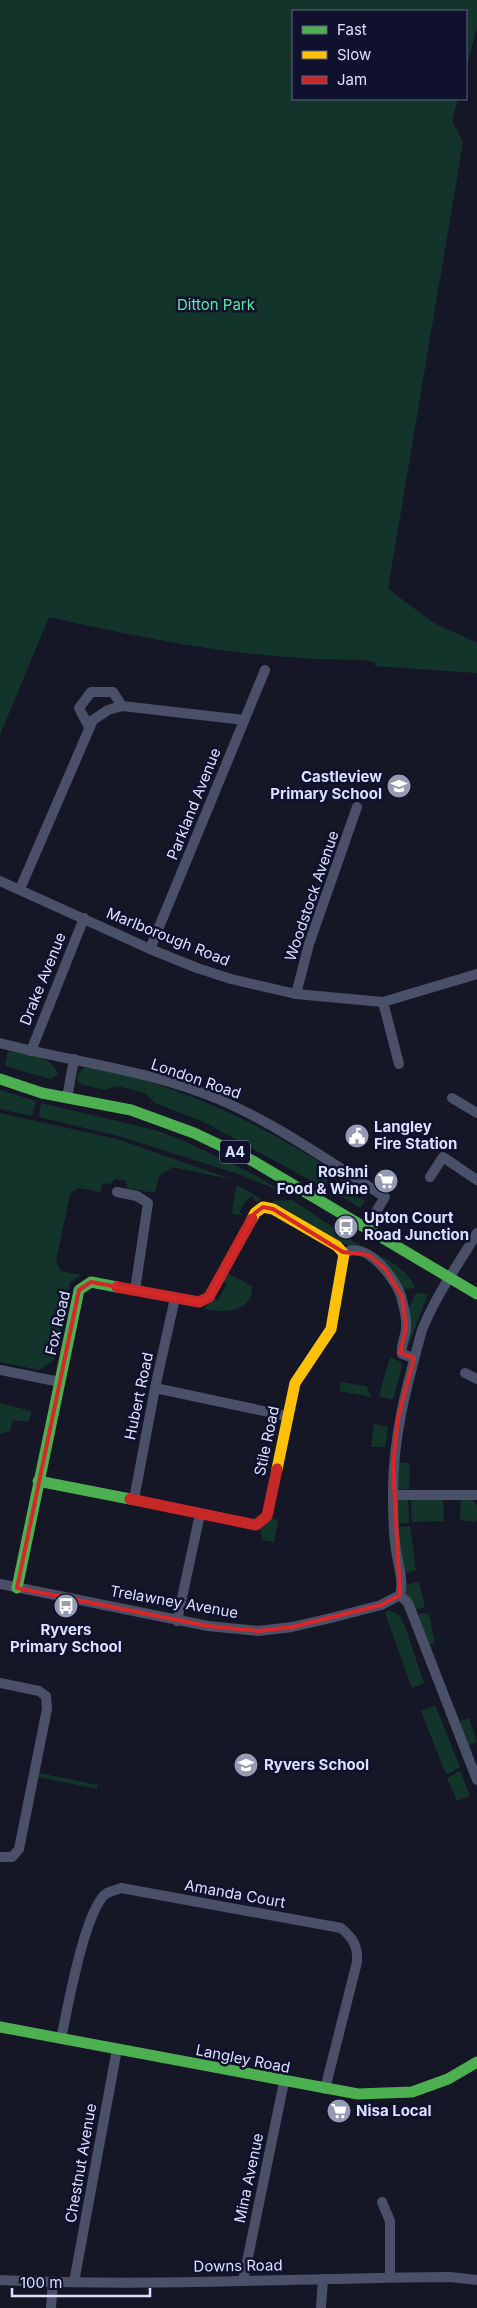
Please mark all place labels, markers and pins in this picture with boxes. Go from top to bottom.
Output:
place label: Castleview Primary School [270,767,382,803]
school or university icon: Castleview Primary School [386,773,412,799]
place label: Langley Fire Station [374,1117,457,1153]
public building icon: Langley Fire Station [344,1123,370,1149]
place label: Roshni Food & Wine [277,1162,368,1198]
supermarket icon: Roshni Food & Wine [373,1168,399,1194]
place label: Upton Court Road Junction [364,1208,469,1244]
bus stop icon: Upton Court Road Junction [333,1214,359,1240]
bus stop icon: Ryvers Primary School [53,1593,79,1619]
place label: Ryvers Primary School [10,1620,122,1656]
school or university icon: Ryvers School [233,1752,259,1778]
place label: Ryvers School [264,1755,369,1774]
supermarket icon: Nisa Local [326,2098,352,2124]
place label: Nisa Local [356,2101,432,2120]

